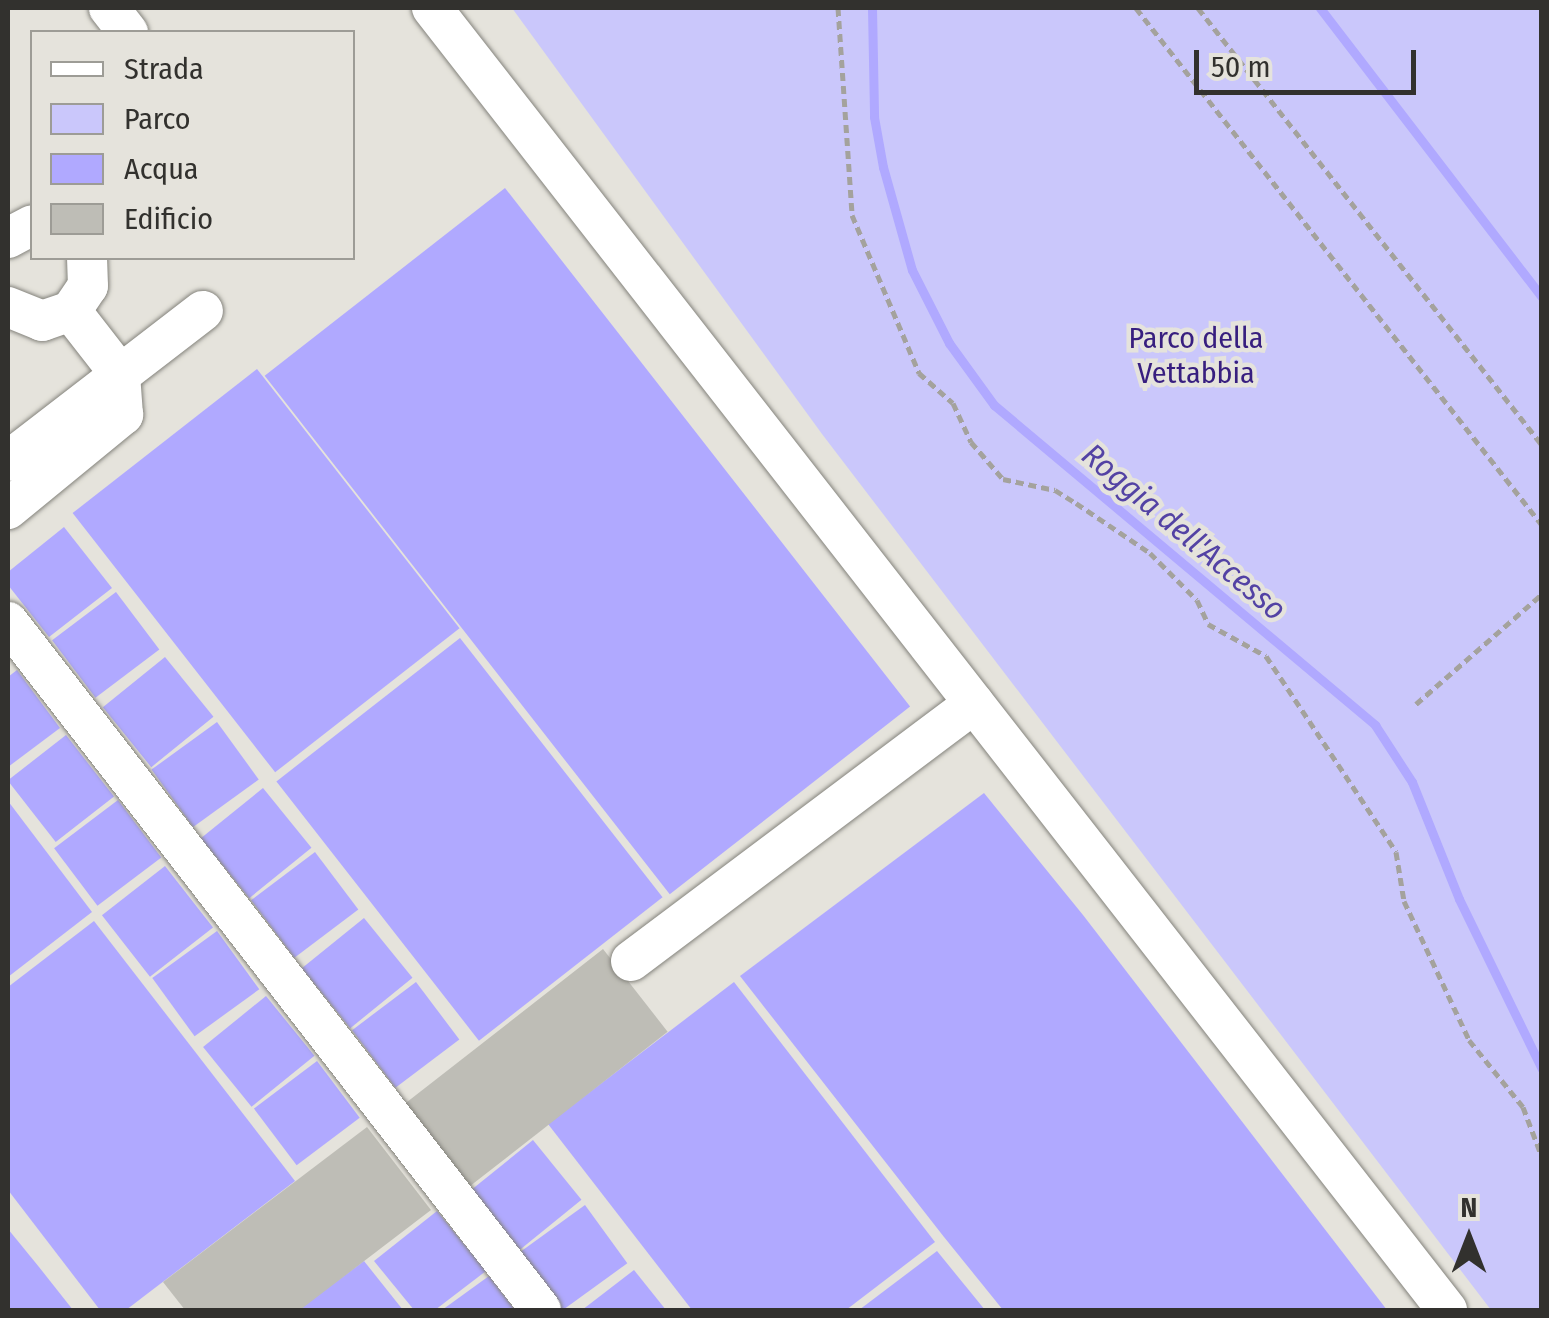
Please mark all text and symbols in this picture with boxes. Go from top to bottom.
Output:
legend [30,30,355,260]
scale bar [1199,30,1422,92]
text: 50 m [1211,49,1271,85]
text: Strada [124,51,204,87]
text: Parco [124,101,191,137]
text: Acqua [124,151,199,187]
text: Edificio [124,201,213,237]
park label: Parco della Vettabbia [1129,320,1263,390]
water label: Roggia dell'Accesso [1074,435,1294,629]
north arrow [1419,1188,1519,1288]
text: N [1461,1191,1477,1224]

